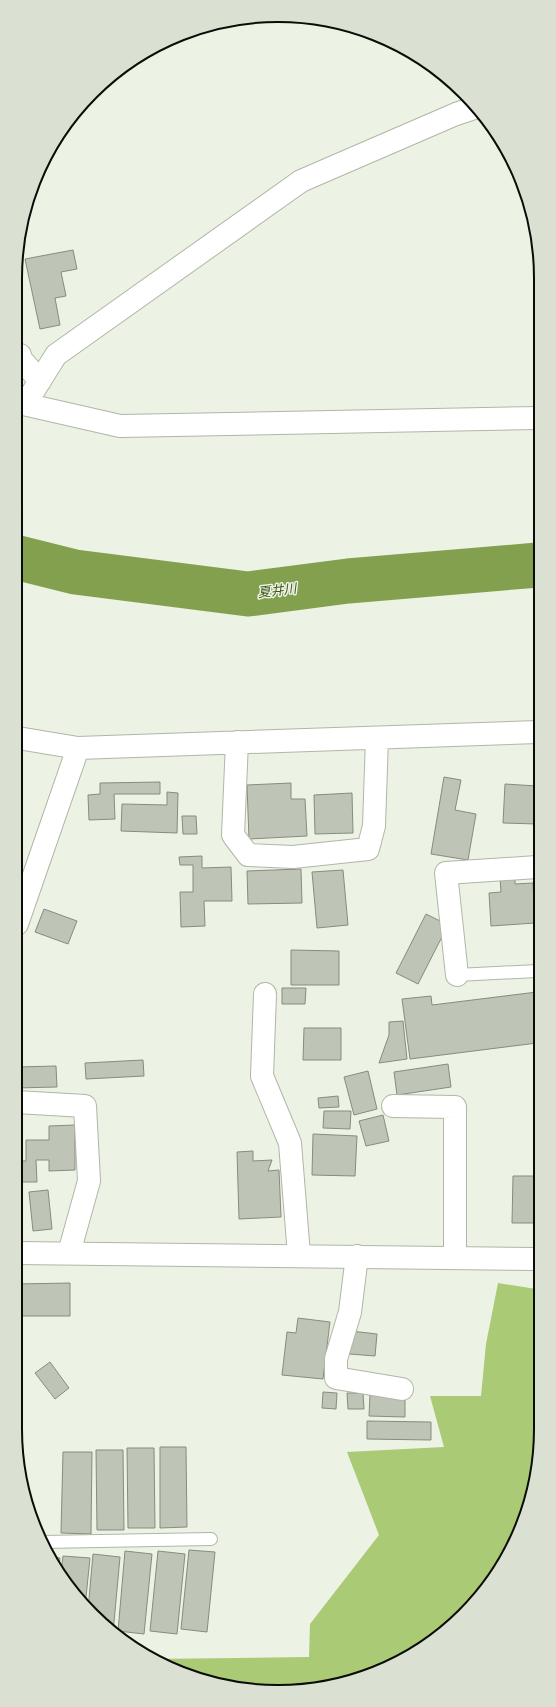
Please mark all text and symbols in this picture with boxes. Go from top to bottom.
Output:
water label: 夏井川 [257,580,299,599]

